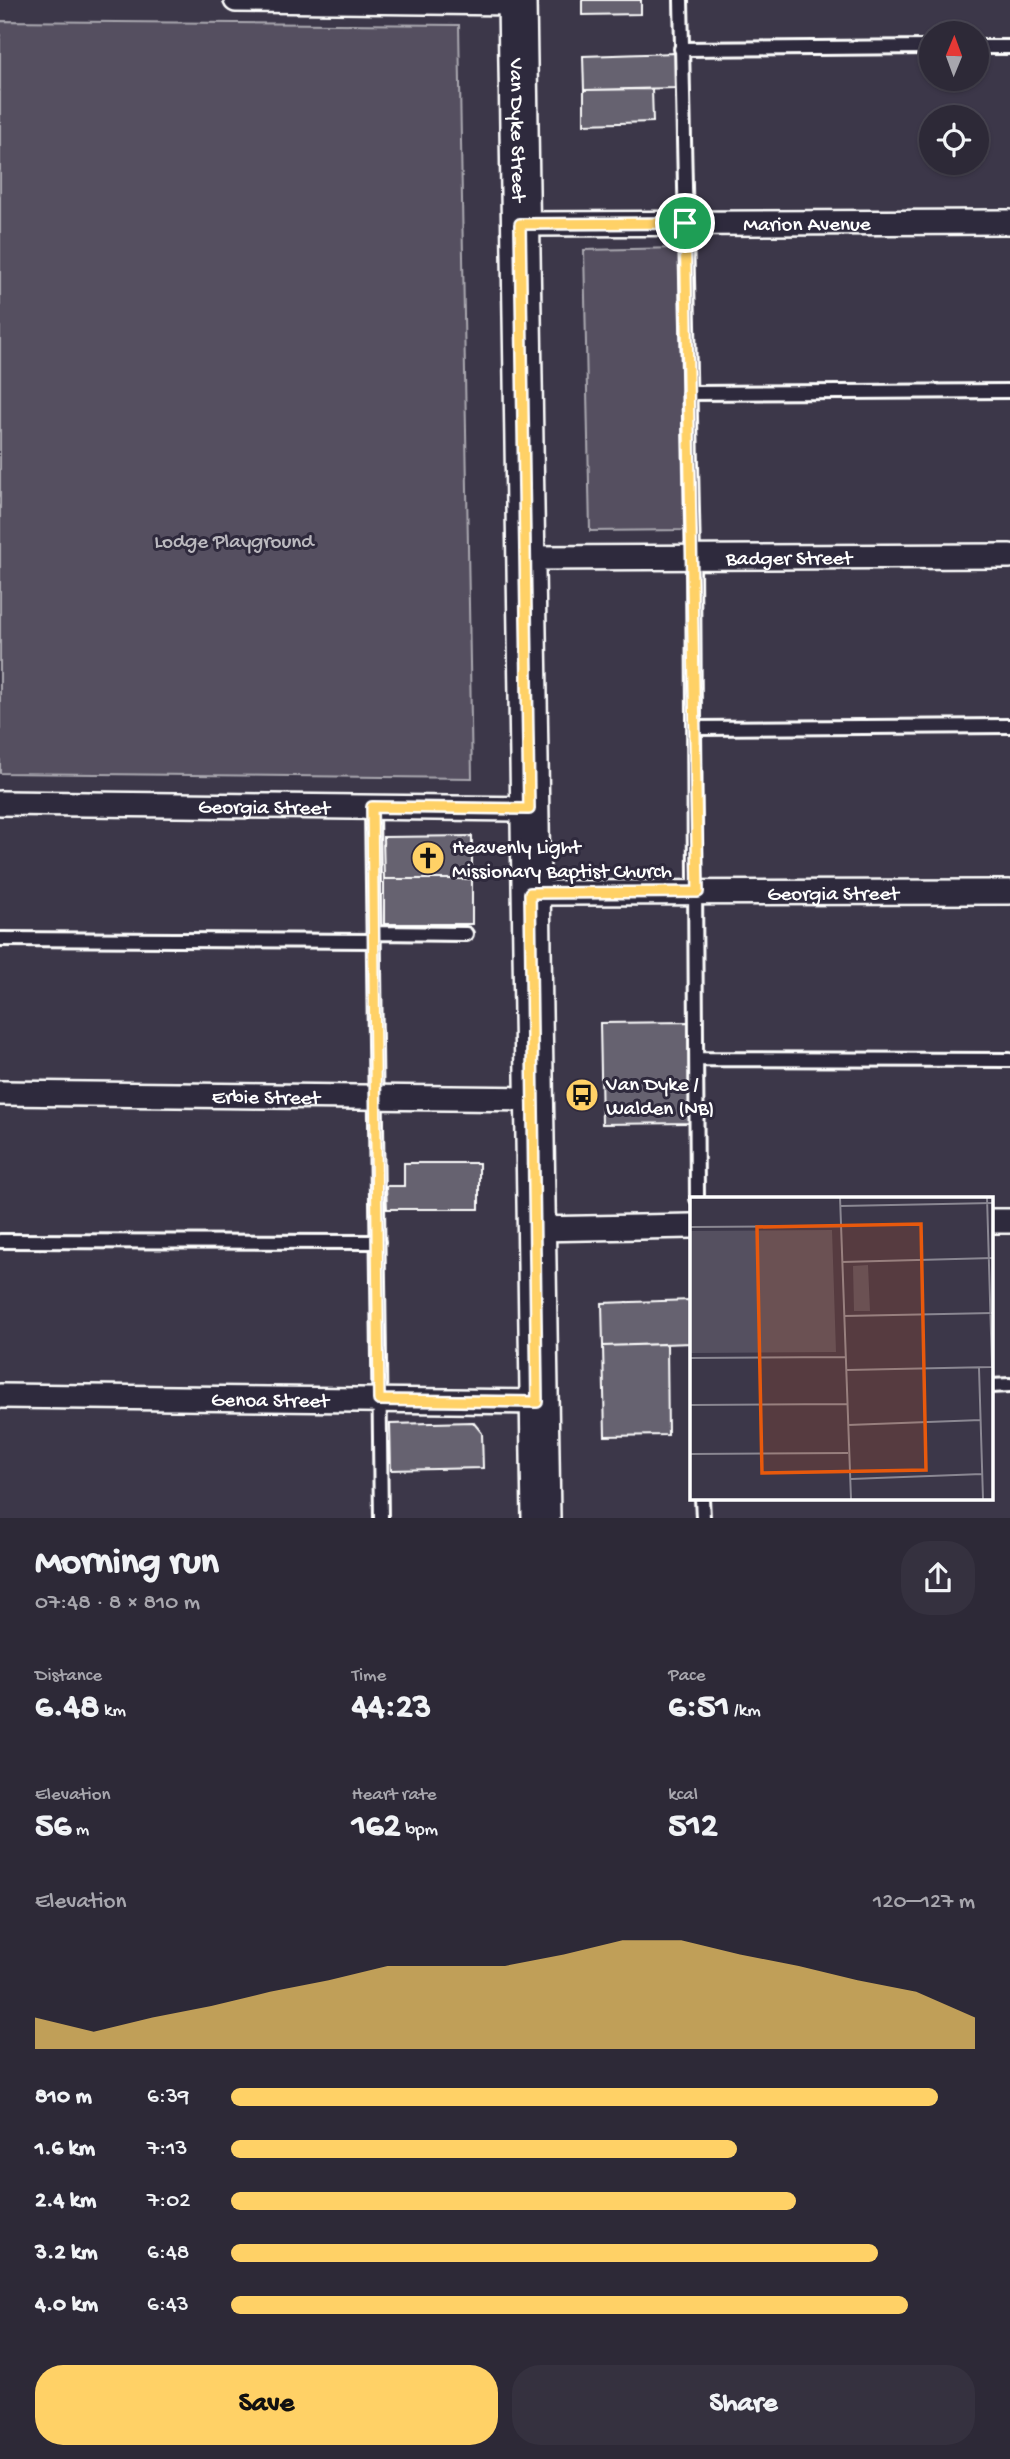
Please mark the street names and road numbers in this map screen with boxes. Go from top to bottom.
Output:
street label: Van Dyke Street [502,57,529,204]
street label: Marion Avenue [743,214,872,239]
street label: Badger Street [725,548,854,573]
street label: Georgia Street [198,796,332,823]
street label: Georgia Street [767,883,901,909]
street label: Erbie Street [212,1086,323,1113]
street label: Genoa Street [211,1389,331,1416]

